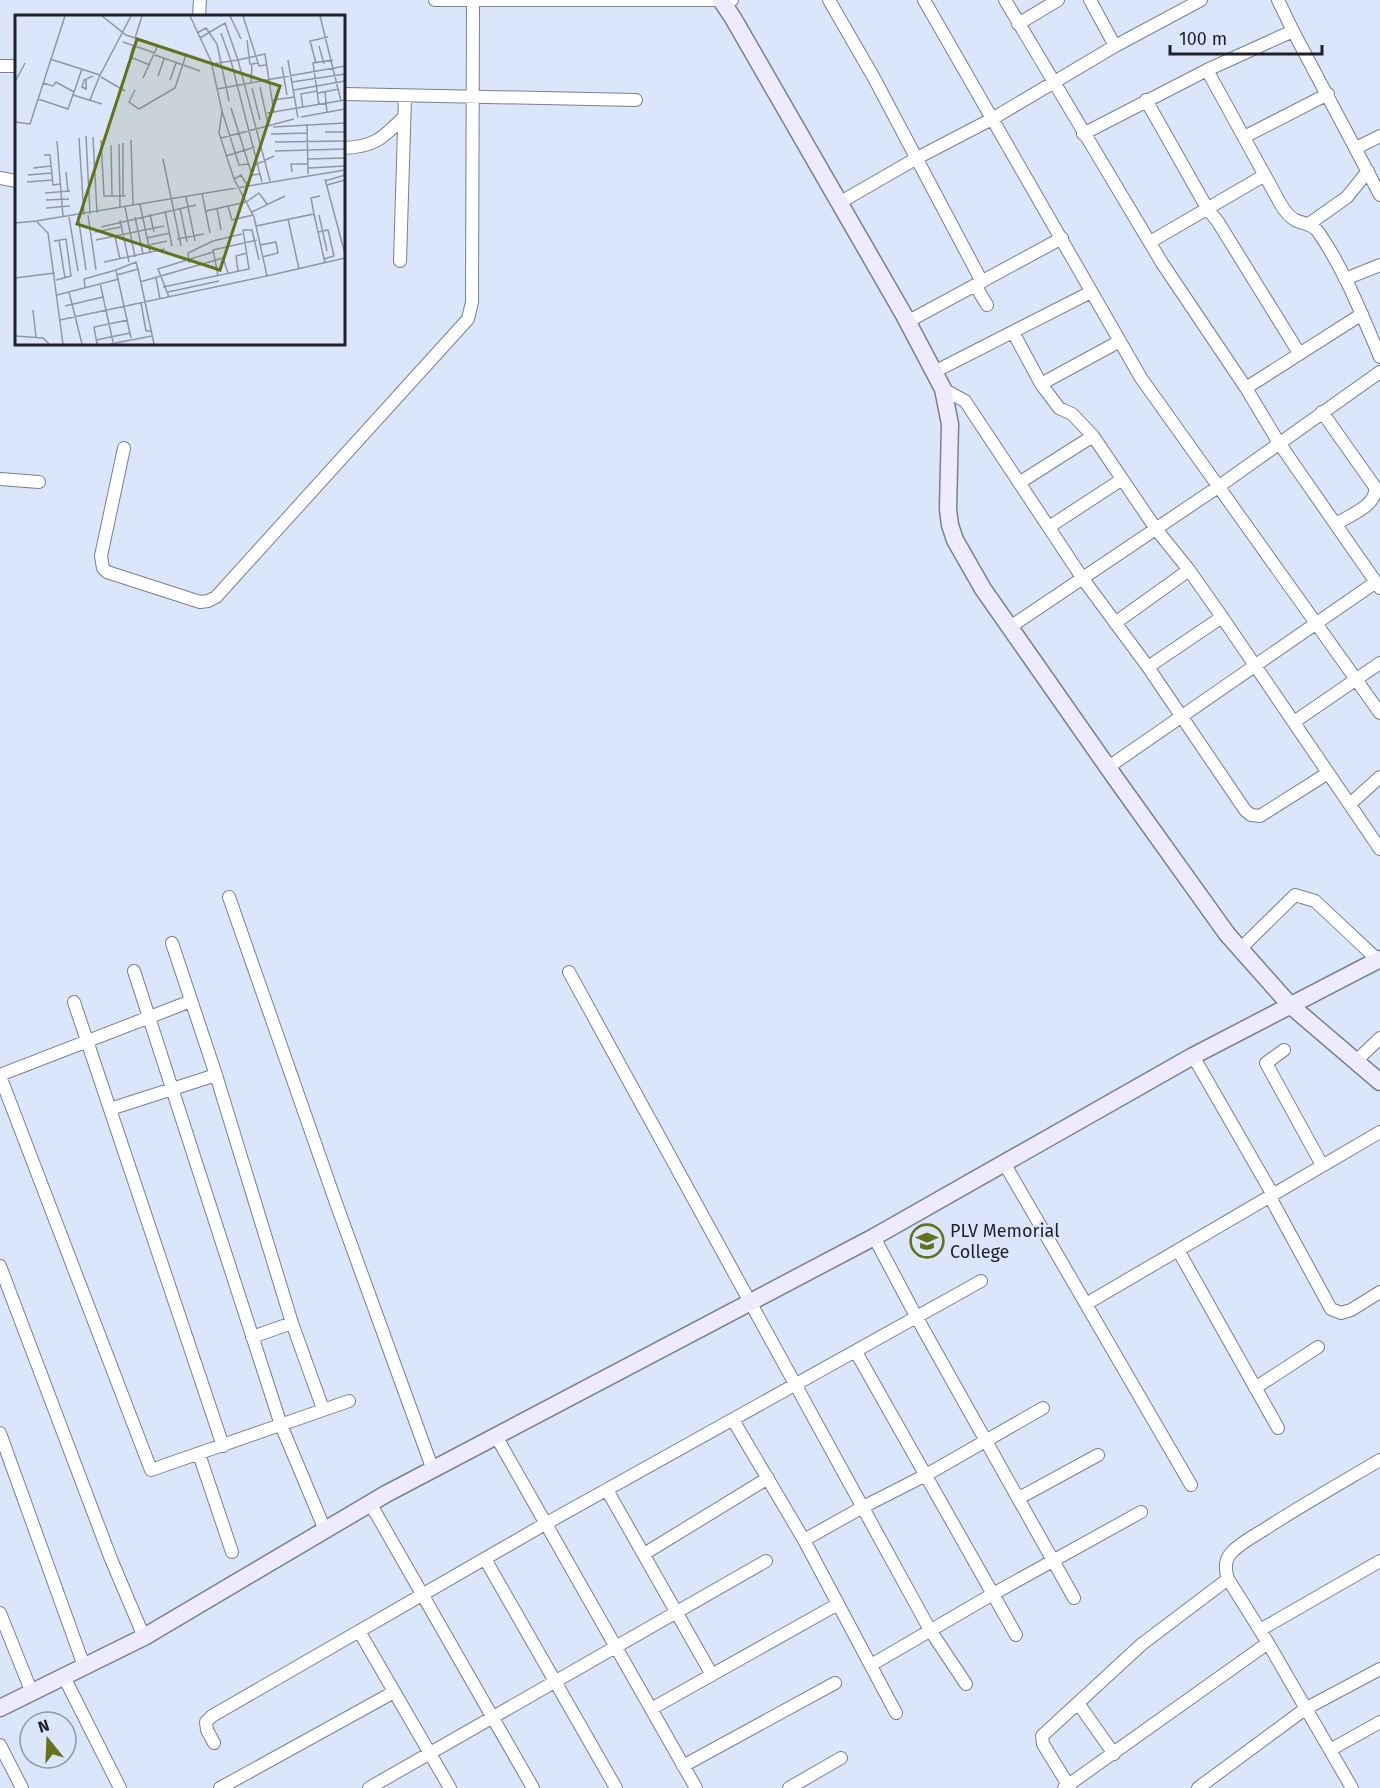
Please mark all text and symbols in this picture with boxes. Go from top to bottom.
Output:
inset map [15,15,345,345]
scale bar [1170,18,1322,56]
text: 100 m [1179,28,1227,50]
place label: PLV Memorial College [950,1220,1059,1263]
school or university icon: PLV Memorial College [909,1223,945,1259]
north arrow [18,1710,78,1770]
text: N [36,1716,51,1737]

